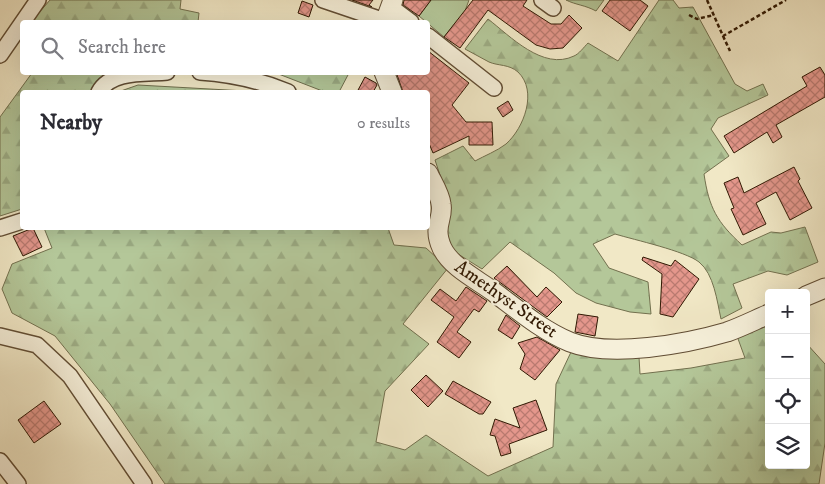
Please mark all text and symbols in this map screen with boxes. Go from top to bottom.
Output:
search box [20,20,430,75]
icon: search [38,34,66,62]
text: Search here [78,36,166,59]
text: Nearby [40,110,102,136]
text: 0 results [357,113,410,133]
street label: Amethyst Street [450,255,562,343]
map controls [765,289,810,469]
button: + [765,289,810,334]
button: − [765,334,810,379]
button: locate [765,379,810,424]
button: layers [765,424,810,469]

